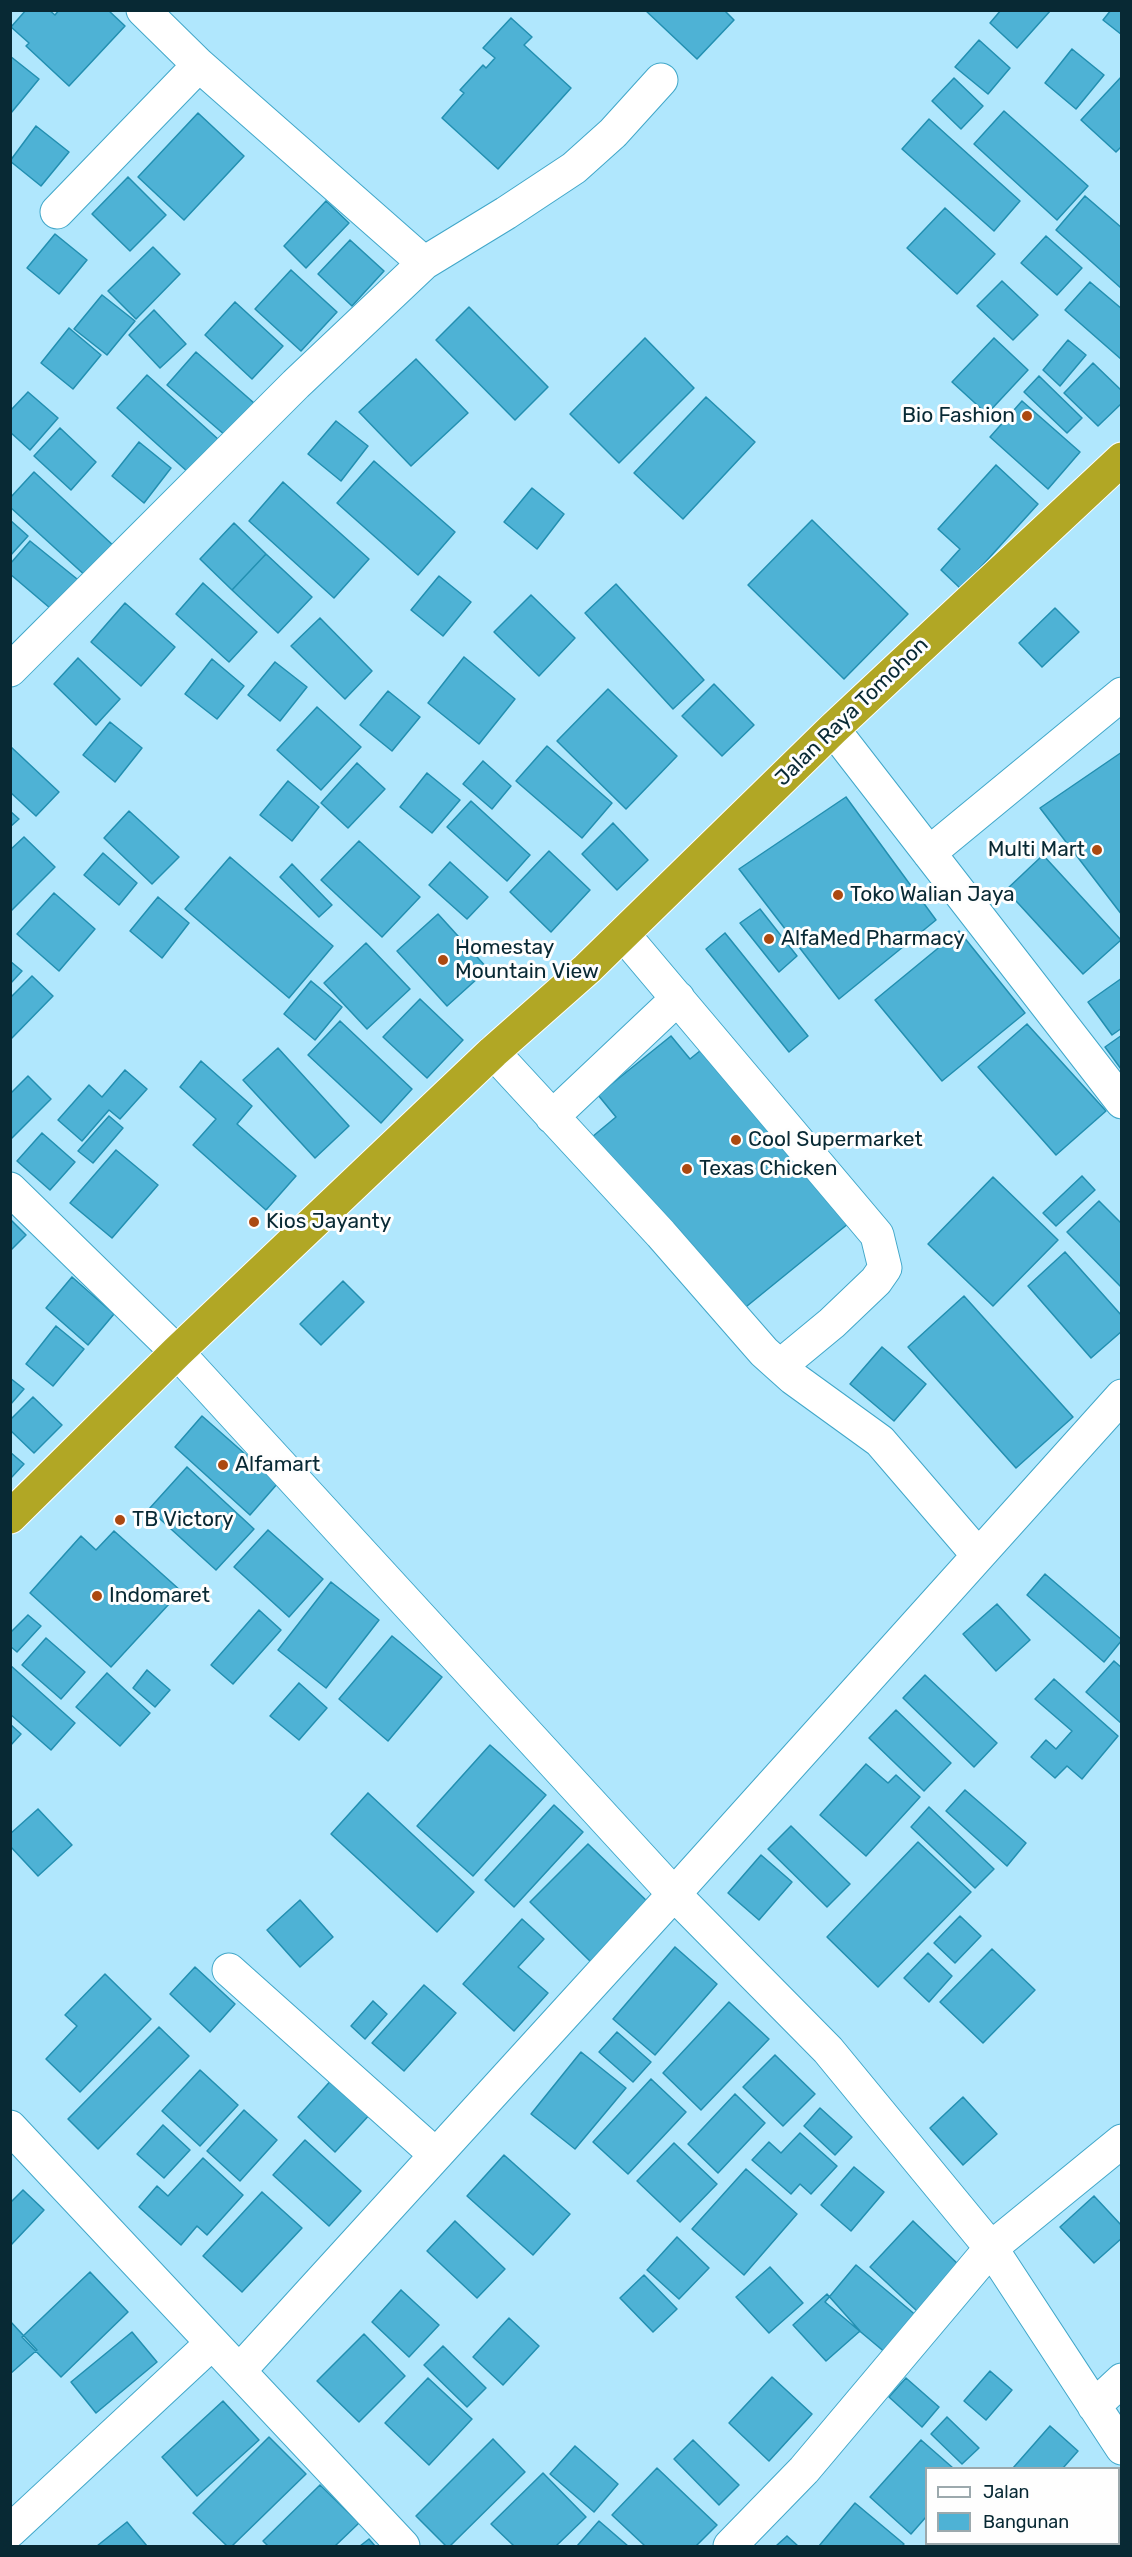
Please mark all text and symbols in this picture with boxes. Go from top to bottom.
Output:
place label: Bio Fashion [902,403,1015,429]
marker: Bio Fashion [1020,409,1034,423]
street label: Jalan Raya Tomohon [770,632,934,792]
place label: Multi Mart [988,837,1085,863]
marker: Multi Mart [1090,843,1104,857]
place label: Toko Walian Jaya [850,882,1015,908]
marker: Toko Walian Jaya [831,888,845,902]
place label: AlfaMed Pharmacy [781,926,965,952]
marker: AlfaMed Pharmacy [762,932,776,946]
place label: Homestay Mountain View [455,935,599,985]
marker: Homestay Mountain View [436,953,450,967]
place label: Cool Supermarket [748,1127,923,1153]
marker: Cool Supermarket [729,1133,743,1147]
place label: Texas Chicken [699,1156,838,1182]
marker: Texas Chicken [680,1162,694,1176]
place label: Kios Jayanty [266,1209,391,1235]
marker: Kios Jayanty [247,1215,261,1229]
place label: Alfamart [235,1452,320,1478]
marker: Alfamart [216,1458,230,1472]
place label: TB Victory [132,1507,234,1533]
marker: TB Victory [113,1513,127,1527]
place label: Indomaret [109,1583,210,1609]
marker: Indomaret [90,1589,104,1603]
legend [925,2467,1120,2545]
text: Jalan [983,2481,1030,2503]
text: Bangunan [983,2511,1069,2533]

